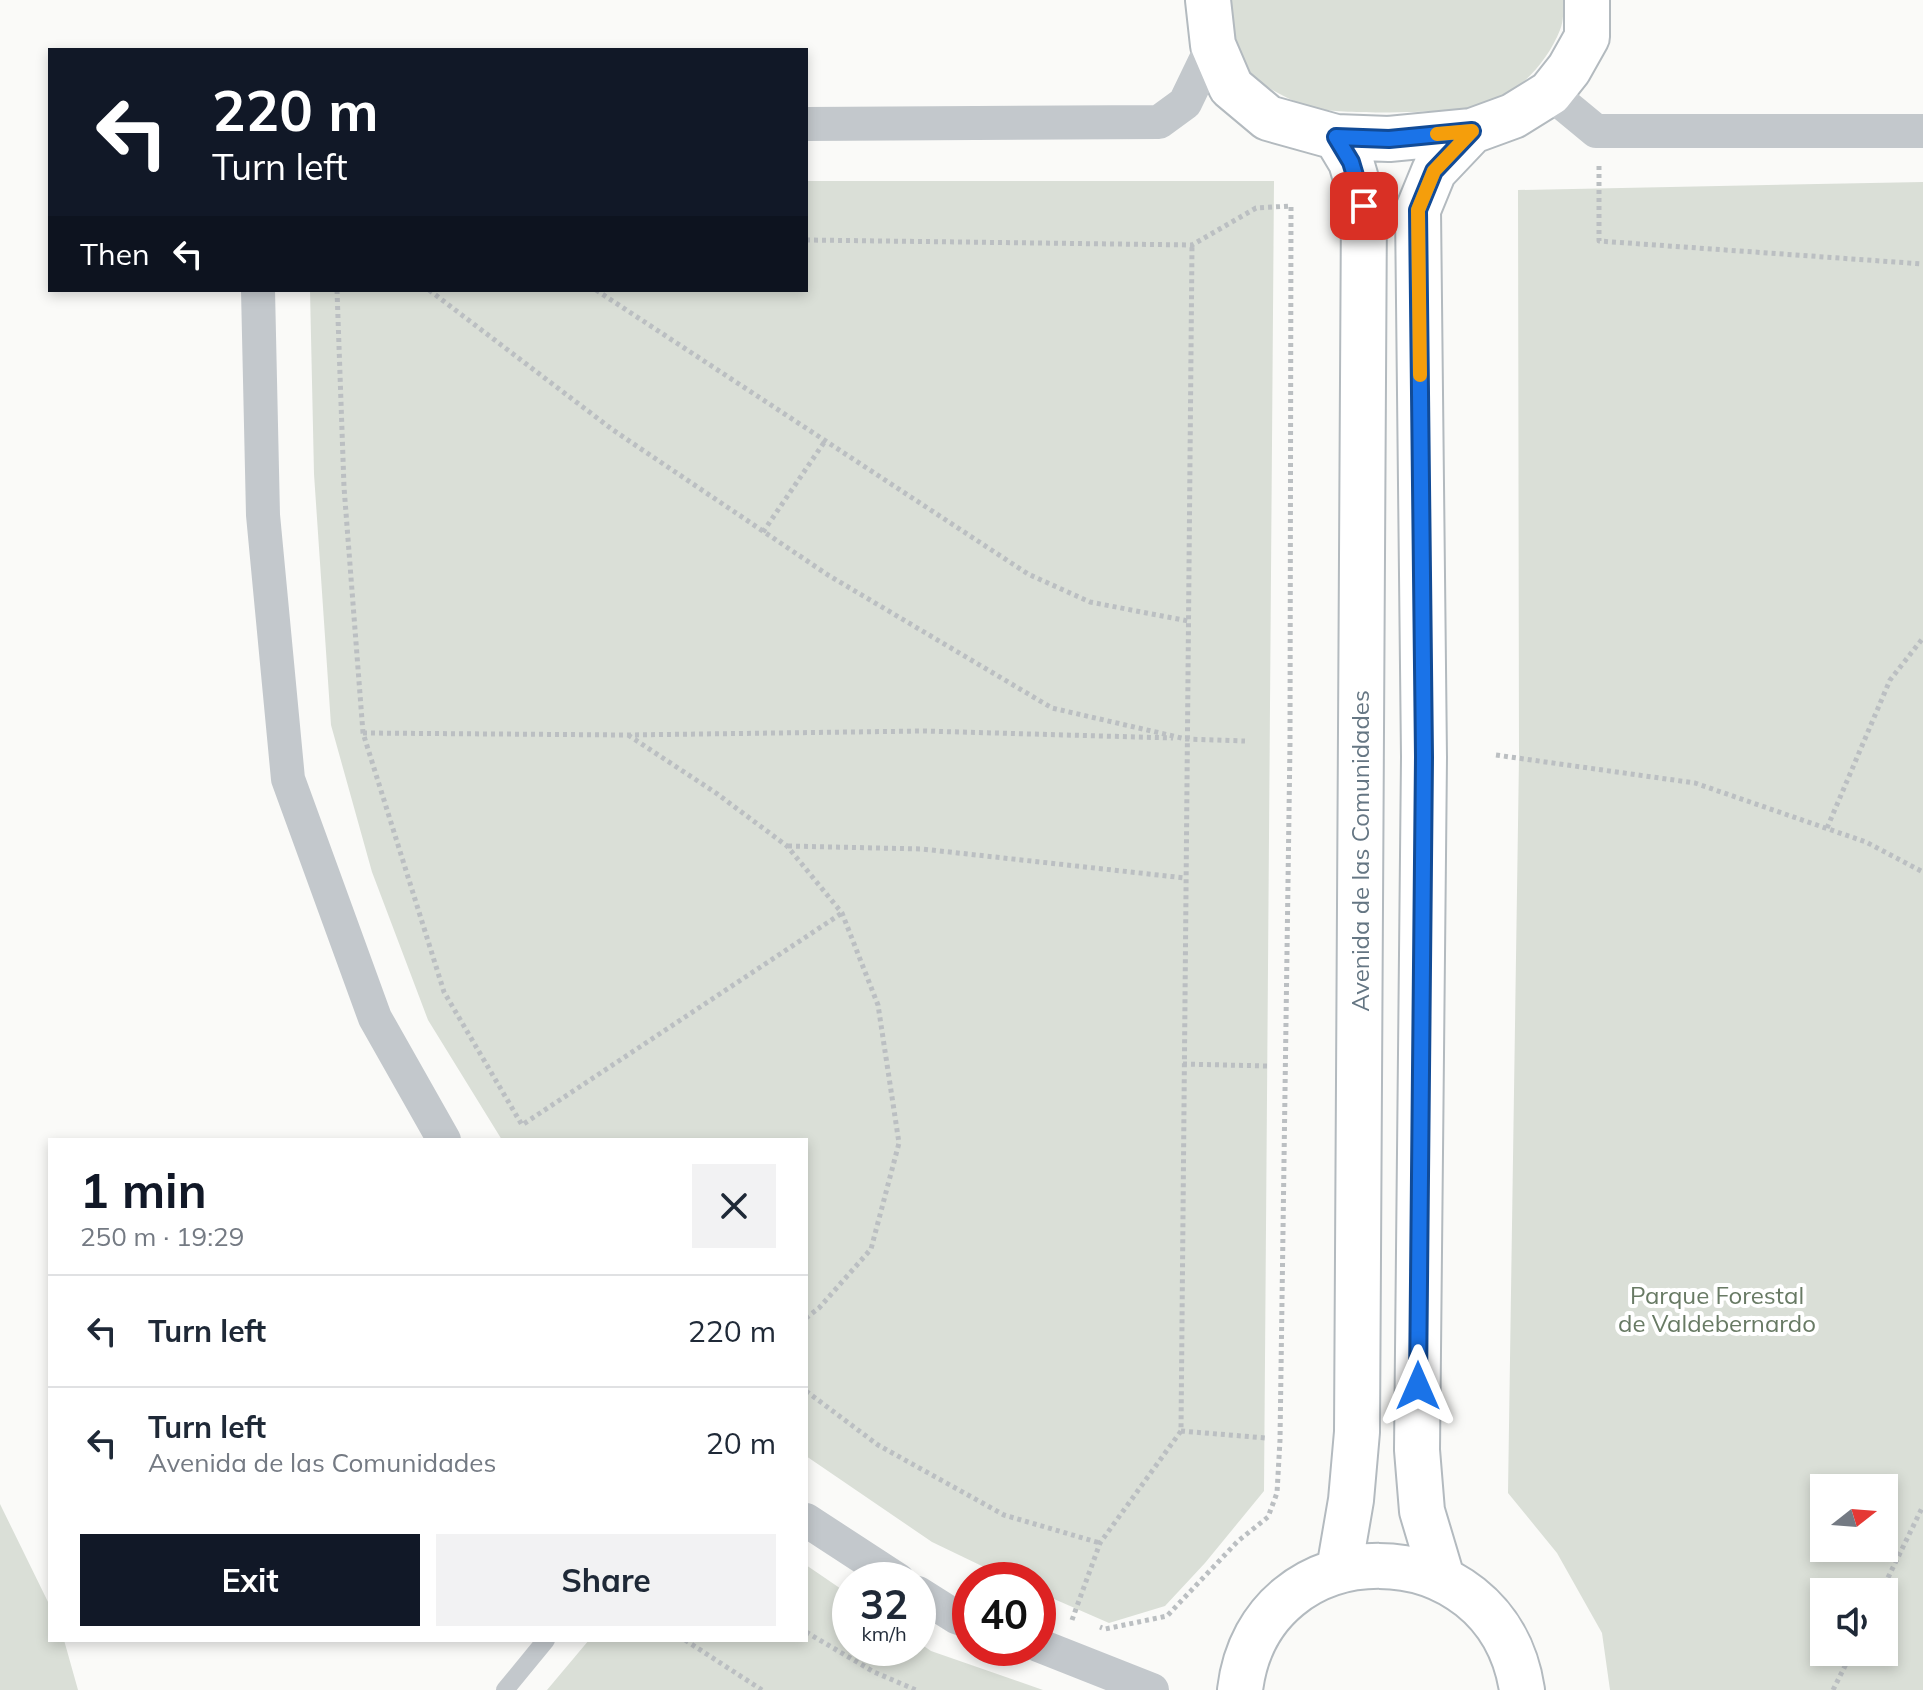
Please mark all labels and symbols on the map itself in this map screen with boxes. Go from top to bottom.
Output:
pin [1330,172,1398,240]
street label: Avenida de las Comunidades [1345,690,1375,1012]
park label: Parque Forestal de Valdebernardo [1618,1280,1816,1338]
position arrow [1376,1344,1460,1428]
north arrow [1810,1474,1898,1562]
speed limit sign: 40 [952,1562,1056,1666]

